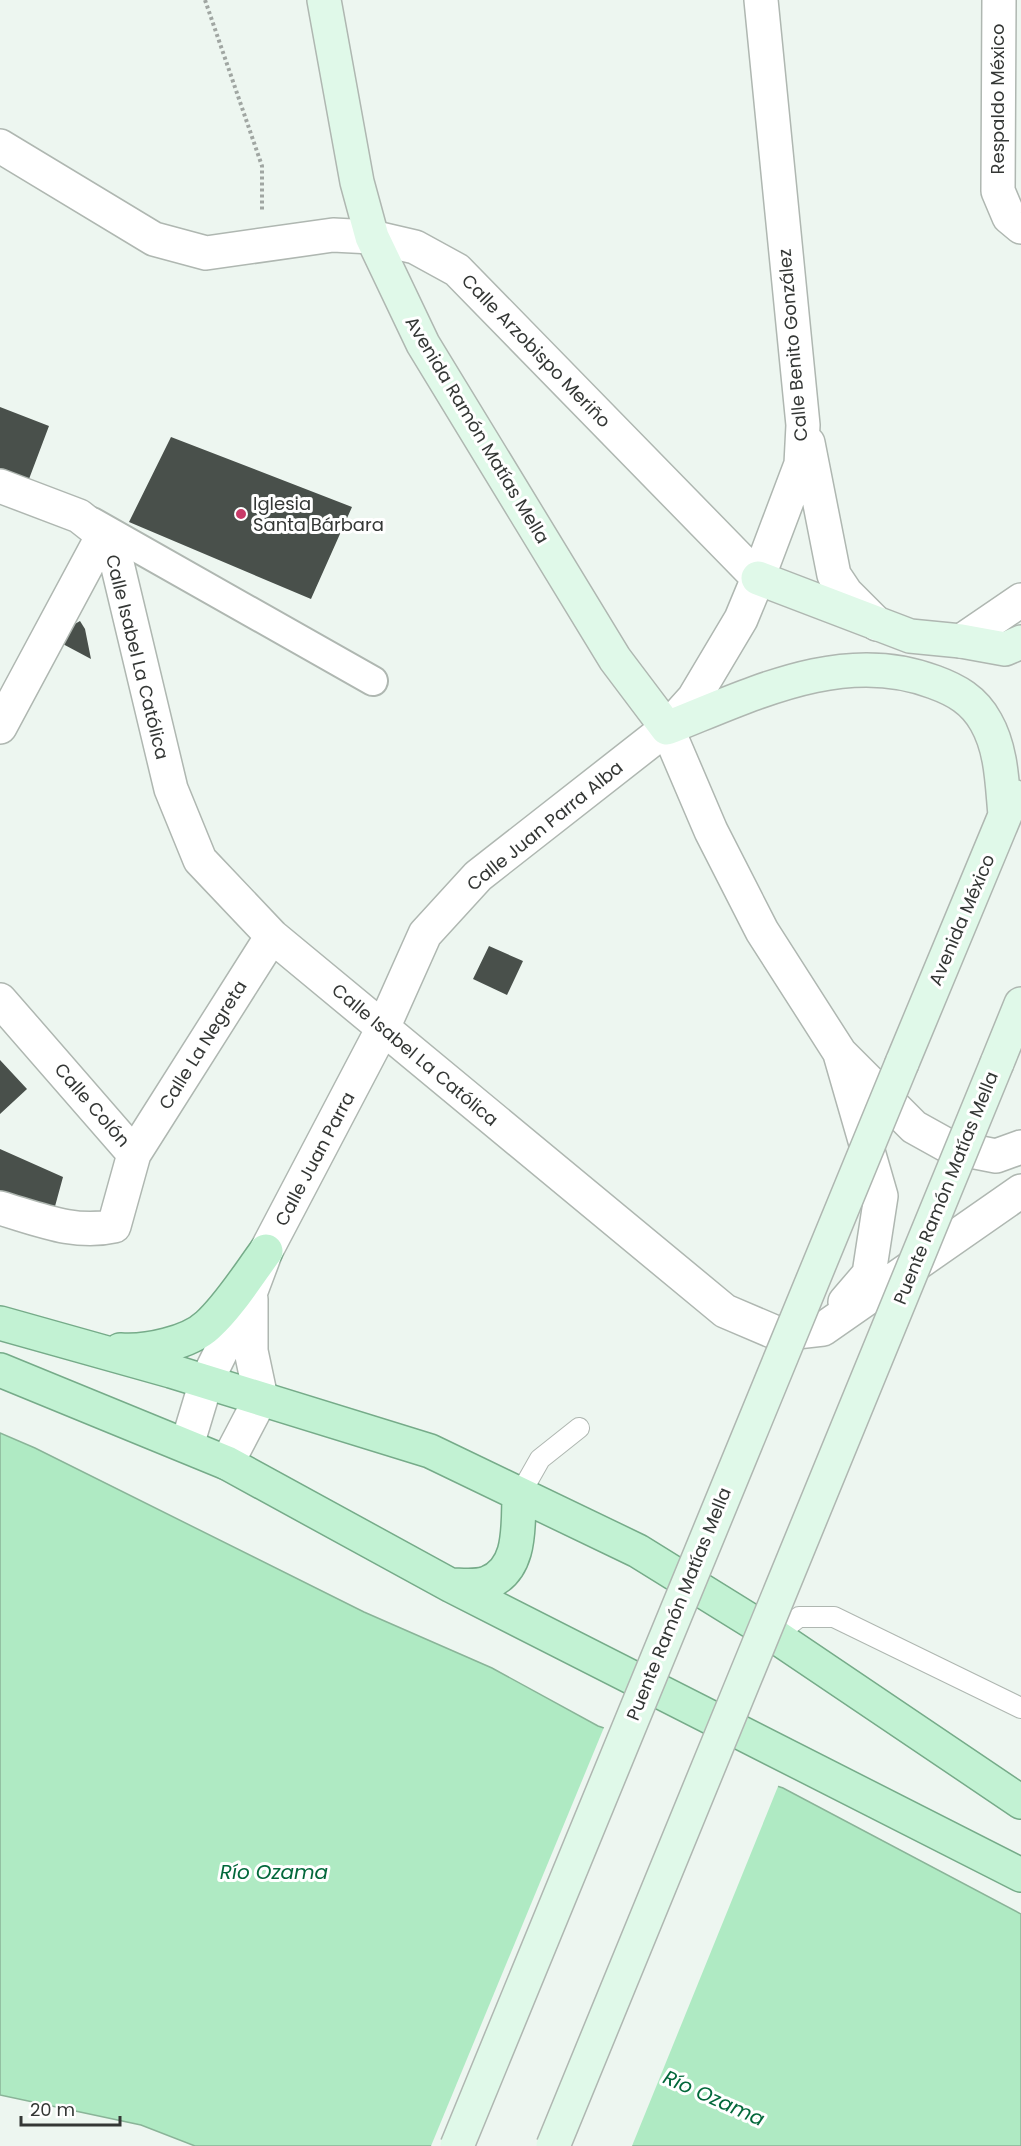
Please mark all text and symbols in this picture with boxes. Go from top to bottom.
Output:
street label: Respaldo México [985,24,1010,174]
street label: Calle Benito González [772,248,813,442]
street label: Calle Arzobispo Meriño [456,268,616,433]
street label: Avenida Ramón Matías Mella [400,312,555,548]
place label: Iglesia Santa Bárbara [253,491,384,537]
marker: Iglesia Santa Bárbara [234,507,248,521]
street label: Calle Isabel La Católica [100,552,175,762]
street label: Calle Juan Parra Alba [461,755,628,896]
street label: Avenida México [923,850,1001,989]
street label: Calle La Negreta [153,975,252,1114]
street label: Calle Isabel La Católica [327,977,504,1132]
street label: Calle Colón [49,1057,136,1152]
street label: Puente Ramón Matías Mella [887,1068,1004,1308]
street label: Calle Juan Parra [269,1087,360,1230]
street label: Puente Ramón Matías Mella [620,1484,737,1724]
water label: Río Ozama [220,1858,328,1886]
water label: Río Ozama [659,2063,769,2133]
scale bar [21,2089,120,2127]
text: 20 m [30,2097,75,2122]

